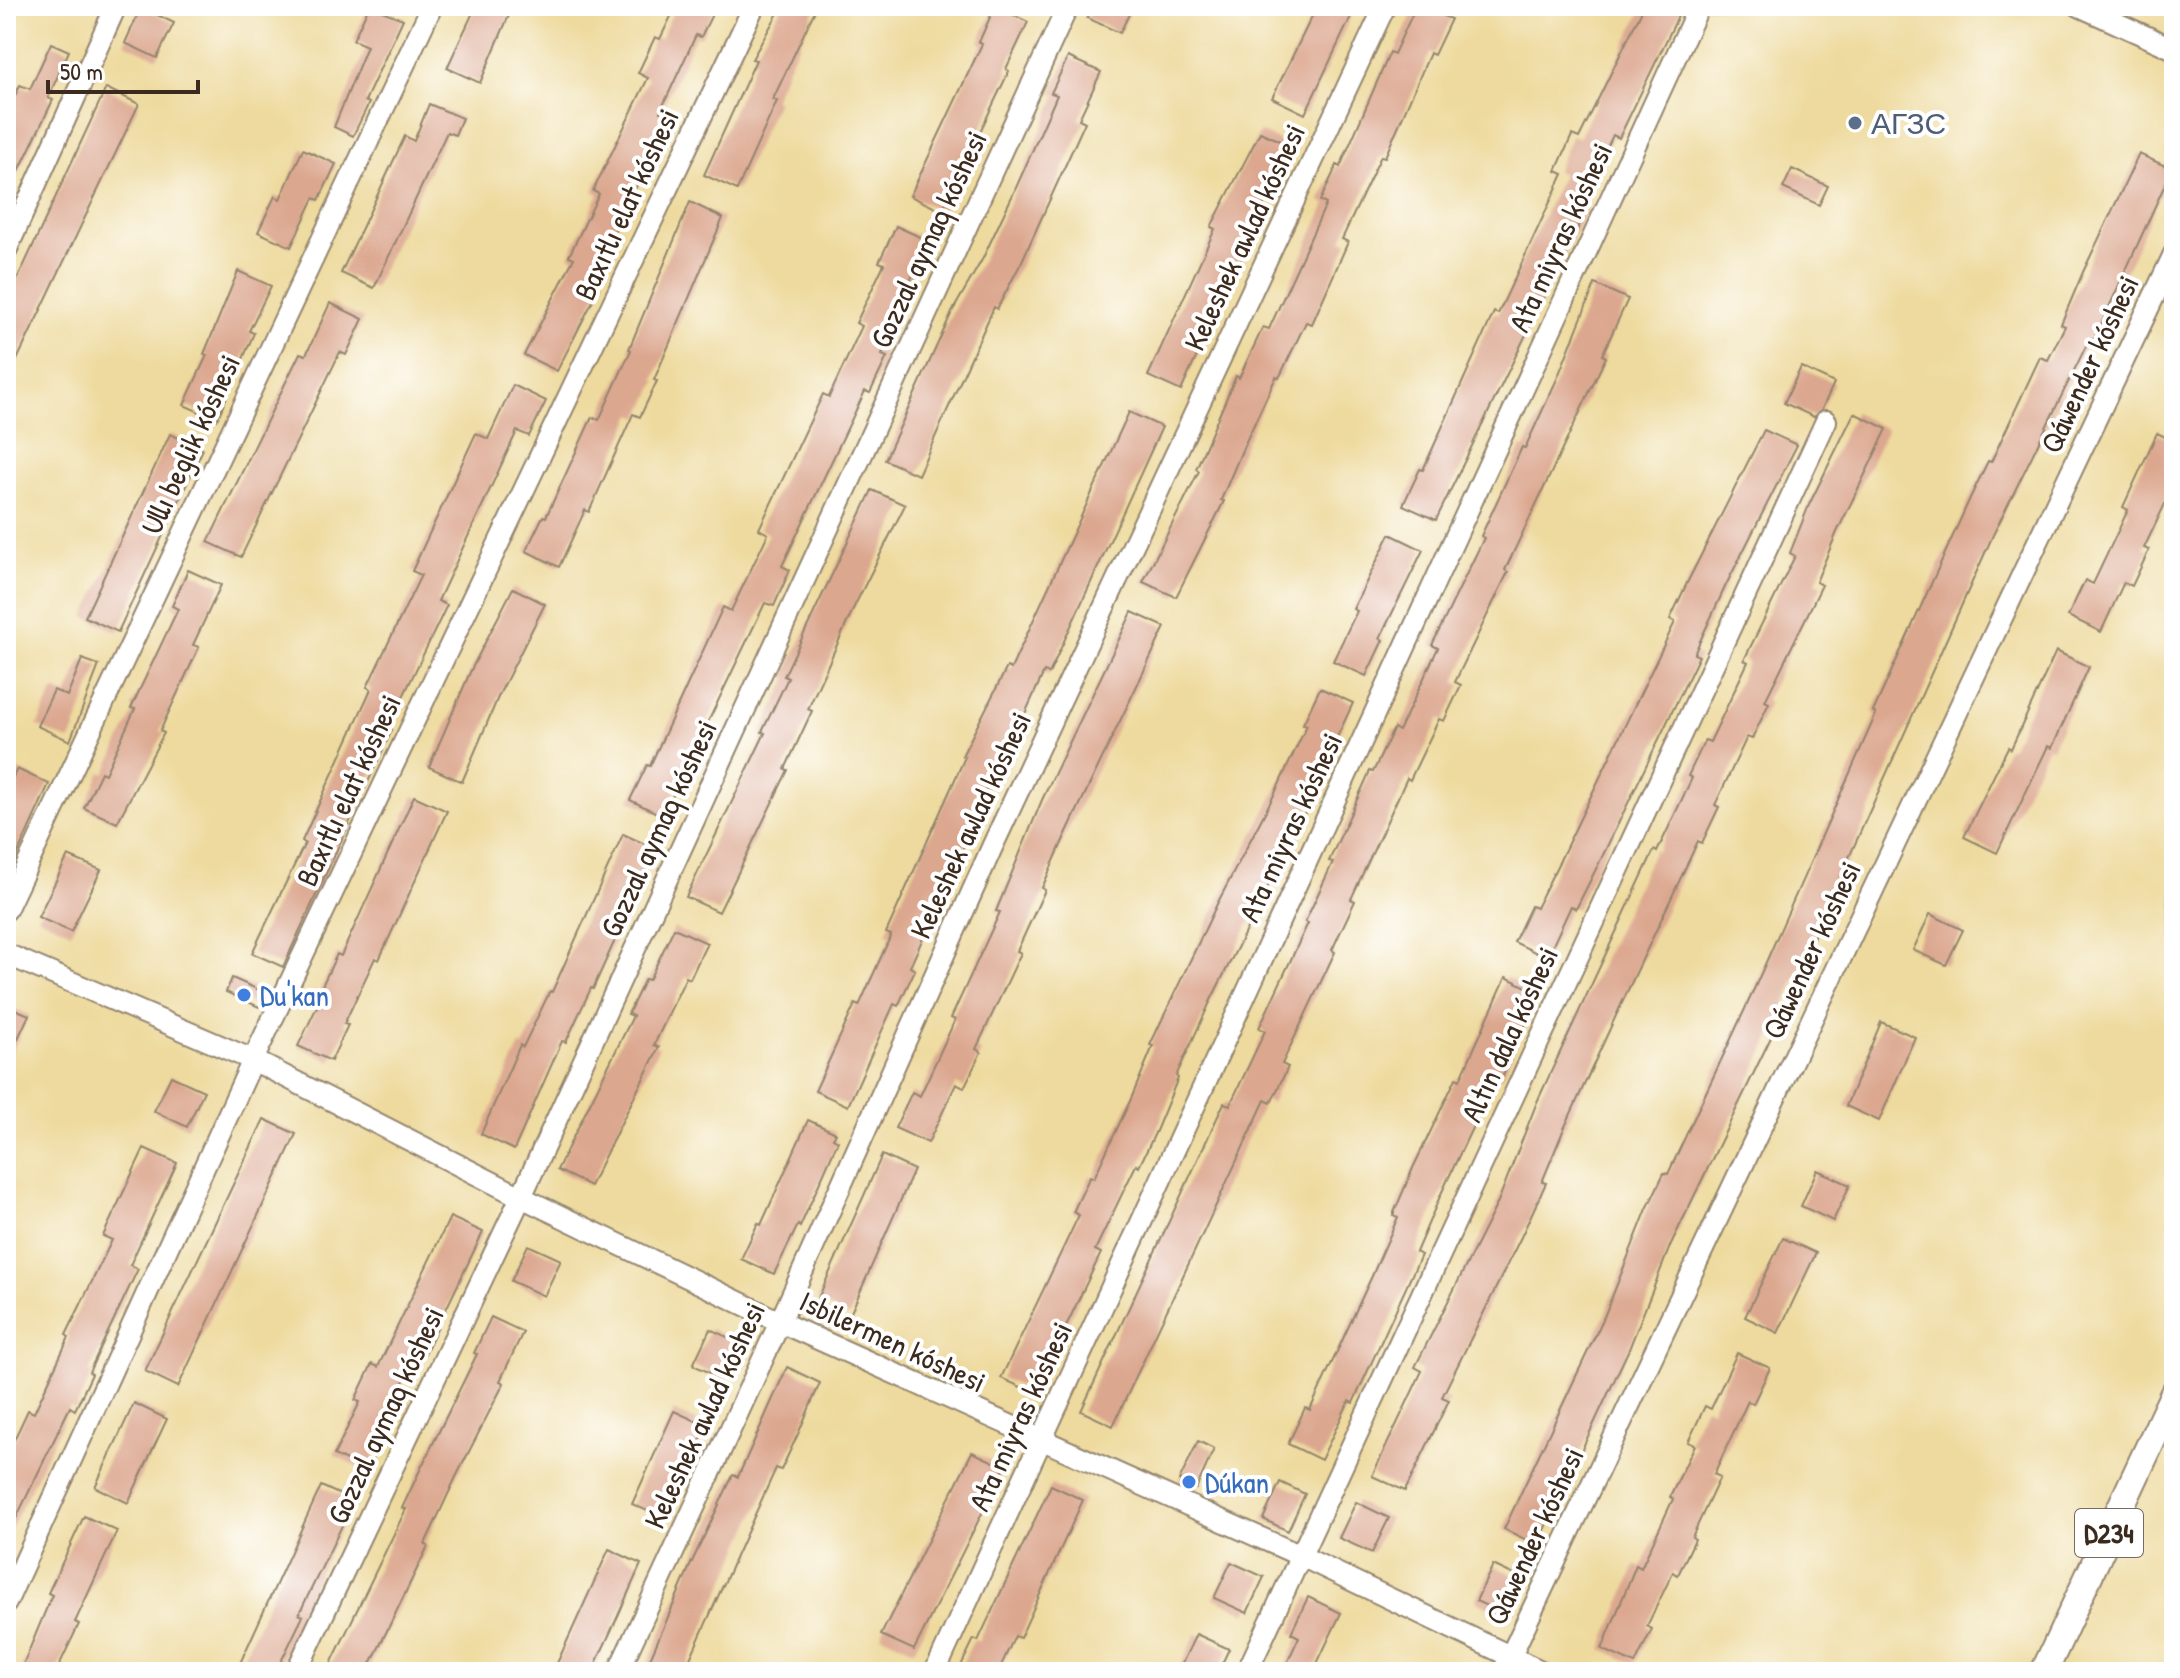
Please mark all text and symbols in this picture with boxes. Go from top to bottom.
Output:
scale bar [48,44,198,94]
text: 50 m [60,55,103,87]
street label: Baxıtlı elat kóshesi [564,102,688,306]
place label: АГЗС [1871,103,1946,143]
marker: АГЗС [1846,114,1864,132]
street label: Keleshek awlad kóshesi [1174,117,1314,357]
street label: Gozzal aymaq kóshesi [860,124,996,354]
street label: Ata miyras kóshesi [1499,136,1621,338]
street label: Qáwender kóshesi [2030,269,2148,459]
street label: Ullı beglik kóshesi [131,348,249,540]
street label: Baxıtlı elat kóshesi [286,688,410,892]
street label: Keleshek awlad kóshesi [900,705,1040,945]
street label: Gozzal aymaq kóshesi [590,713,726,943]
street label: Ata miyras kóshesi [1229,726,1351,928]
street label: Qáwender kóshesi [1752,855,1870,1045]
street label: Altın dala kóshesi [1451,940,1567,1128]
place label: Du'kan [260,975,329,1015]
marker: Du'kan [235,986,253,1004]
street label: Isbilermen kóshesi [794,1280,992,1402]
street label: Keleshek awlad kóshesi [634,1295,774,1535]
street label: Gozzal aymaq kóshesi [317,1300,453,1530]
street label: Ata miyras kóshesi [959,1315,1081,1517]
street label: Qáwender kóshesi [1475,1441,1593,1631]
place label: Dúkan [1205,1462,1269,1502]
marker: Dúkan [1180,1473,1198,1491]
road number: D234 [2075,1509,2143,1557]

